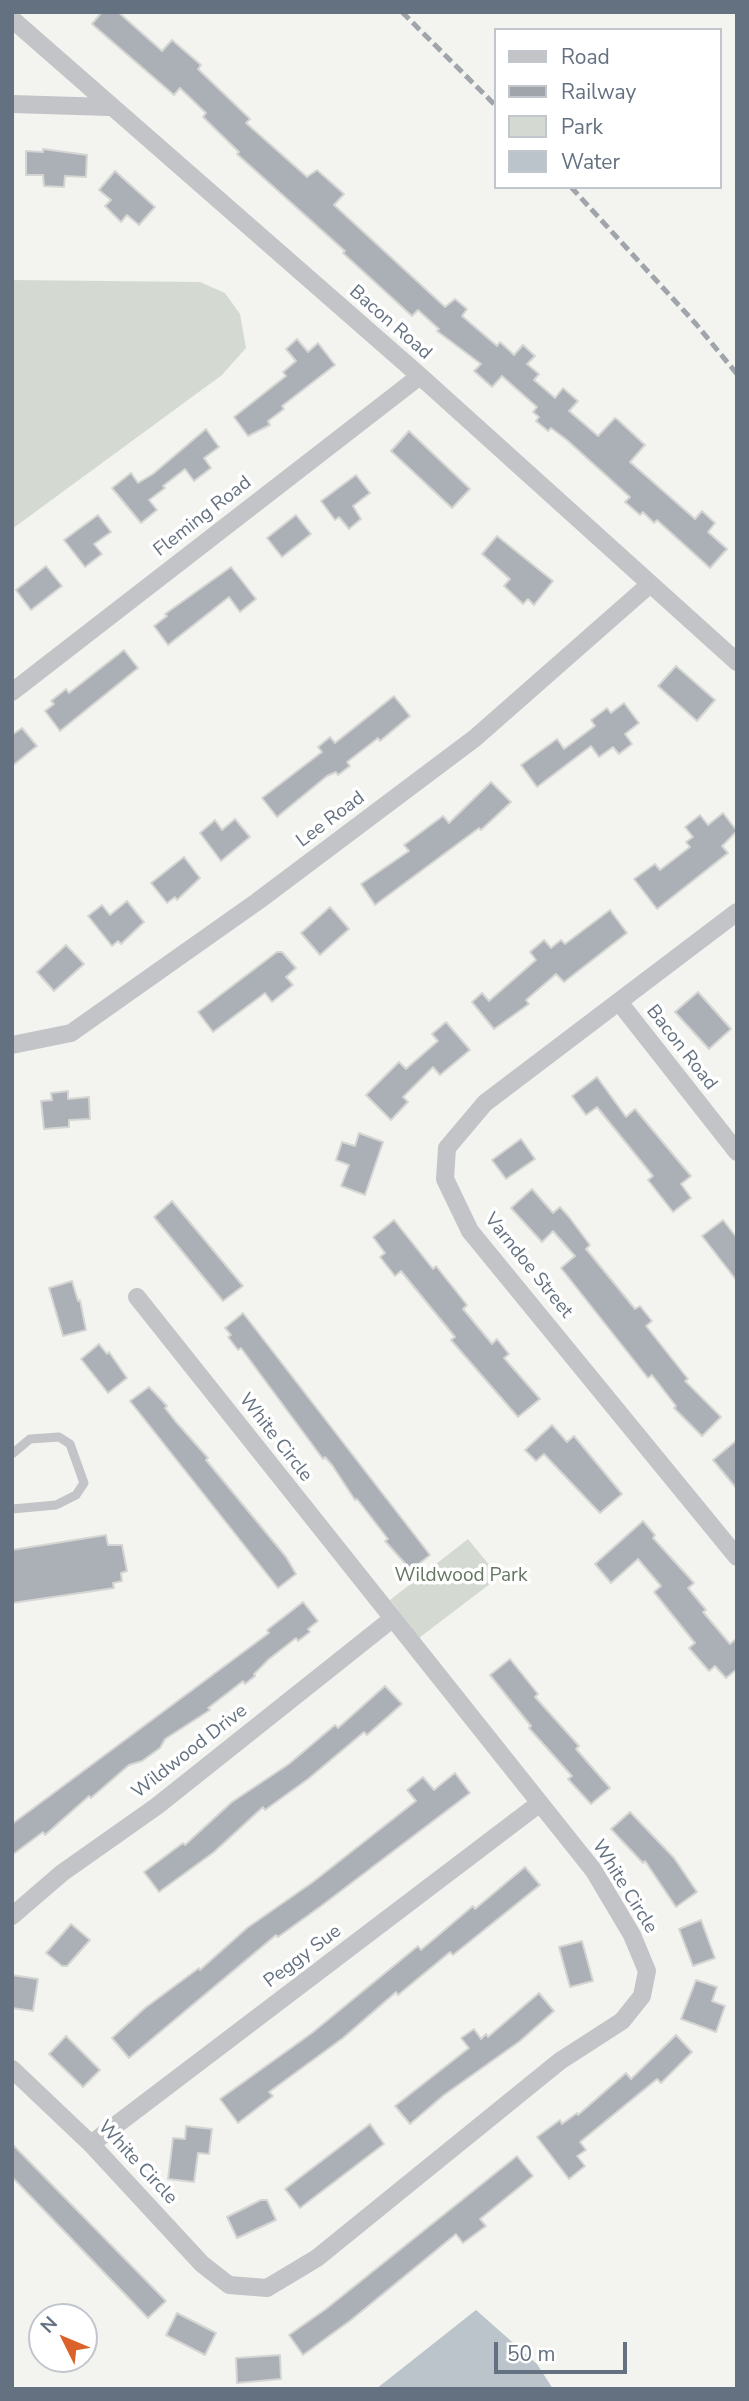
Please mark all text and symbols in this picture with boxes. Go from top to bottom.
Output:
legend [494,28,721,189]
text: Road [561,43,610,71]
text: Railway [561,78,636,106]
text: Park [561,113,603,141]
text: Water [561,148,620,176]
street label: Bacon Road [344,281,436,365]
street label: Fleming Road [150,472,256,562]
street label: Lee Road [292,787,370,853]
street label: Bacon Road [641,1001,721,1095]
street label: Varndoe Street [479,1209,577,1323]
street label: White Circle [233,1389,317,1487]
park label: Wildwood Park [395,1565,527,1587]
street label: Wildwood Drive [128,1700,252,1804]
street label: White Circle [586,1836,662,1938]
street label: Peggy Sue [260,1920,346,1994]
street label: White Circle [93,2116,181,2210]
north arrow [28,2303,98,2373]
text: N [35,2311,63,2339]
scale bar [497,2328,630,2372]
text: 50 m [507,2340,556,2368]

